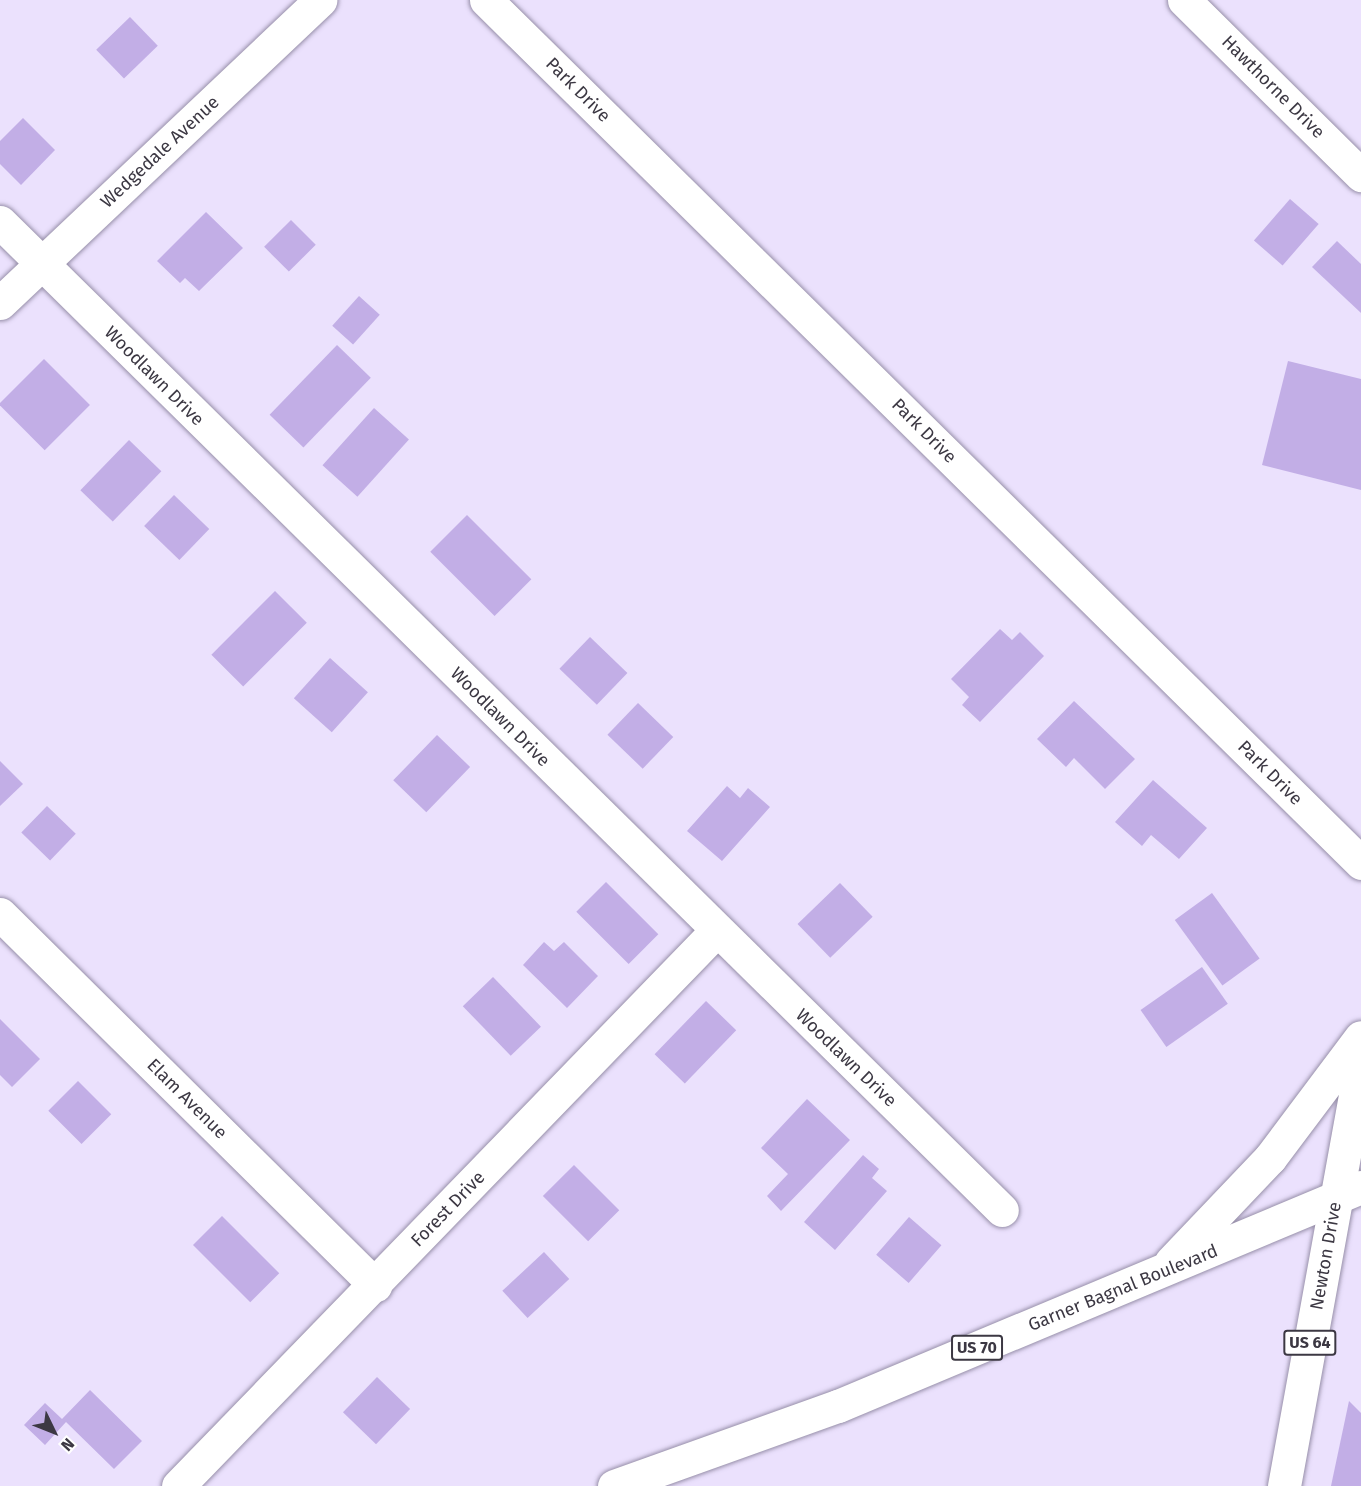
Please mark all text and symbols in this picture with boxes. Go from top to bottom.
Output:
street label: Hawthorne Drive [1217,31,1329,143]
street label: Park Drive [541,53,615,127]
street label: Wedgedale Avenue [96,92,224,212]
street label: Woodlawn Drive [100,322,208,430]
street label: Park Drive [887,394,961,468]
street label: Woodlawn Drive [446,663,554,771]
street label: Park Drive [1233,736,1307,810]
street label: Woodlawn Drive [791,1004,901,1112]
street label: Elam Avenue [142,1054,232,1144]
street label: Forest Drive [407,1167,489,1251]
street label: Newton Drive [1306,1200,1346,1312]
street label: Garner Bagnal Boulevard [1025,1240,1221,1336]
road number: US 64 [1283,1330,1337,1356]
road number: US 70 [950,1335,1004,1361]
north arrow [24,1402,84,1462]
text: N [57,1434,78,1455]

